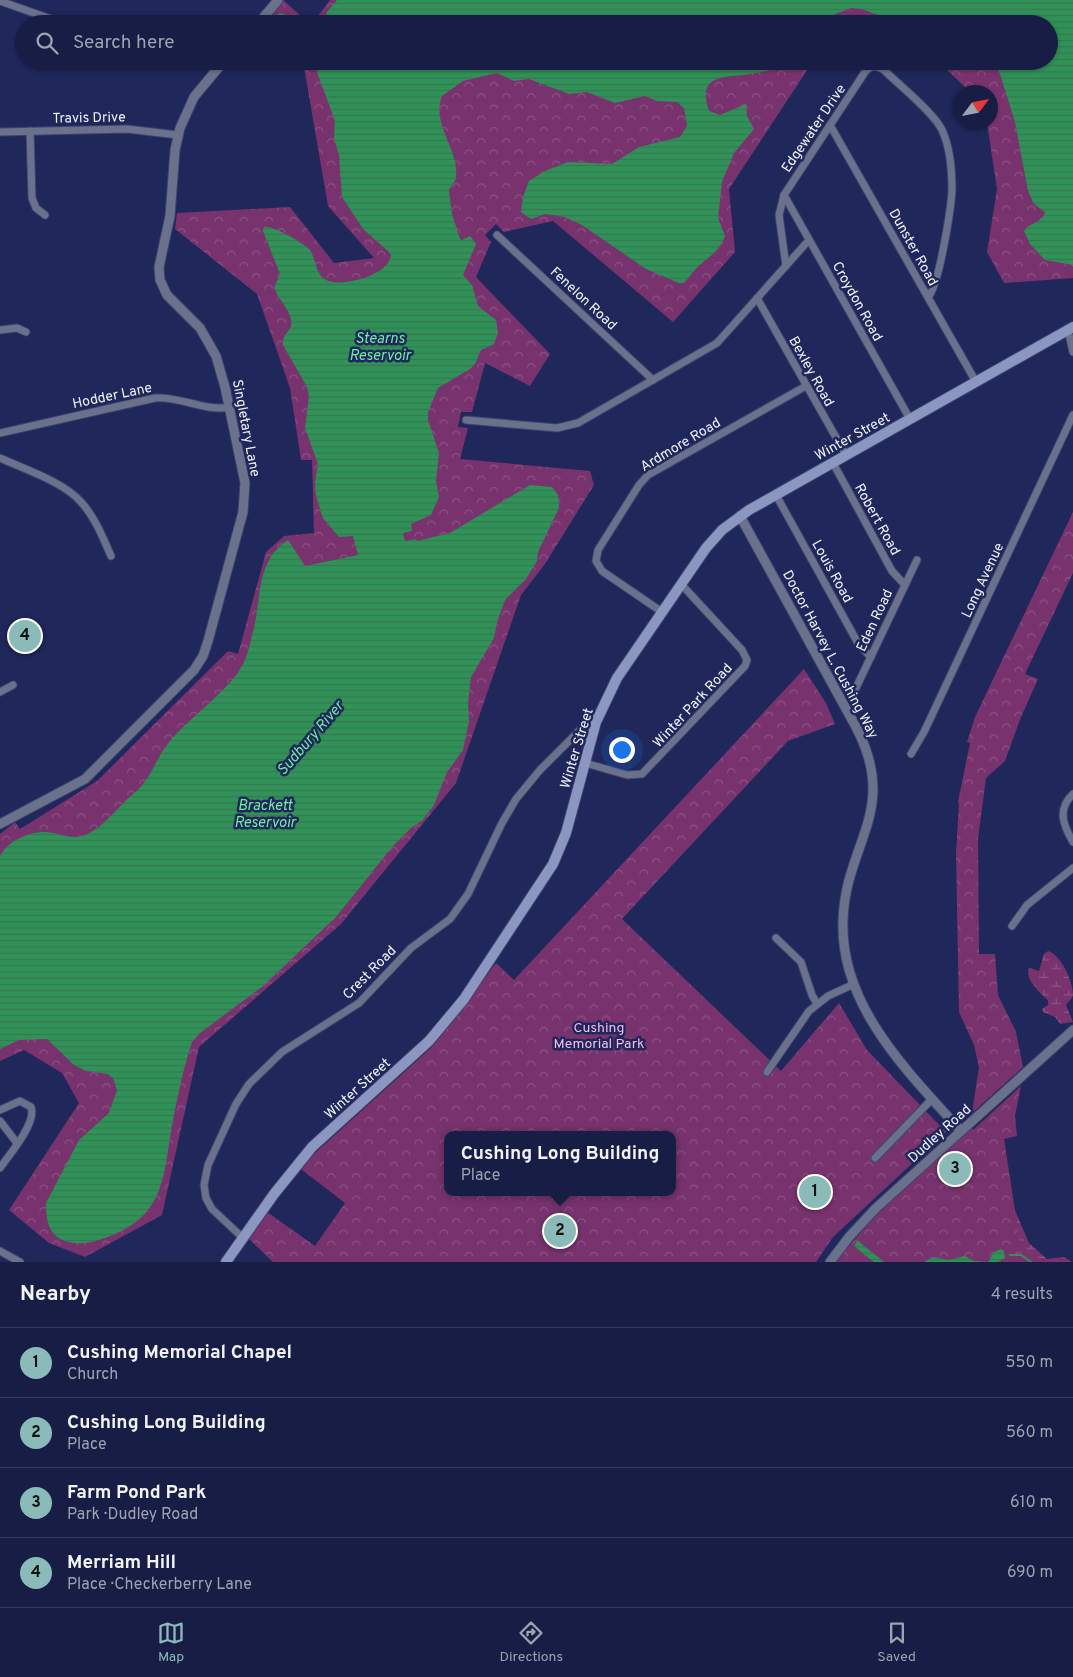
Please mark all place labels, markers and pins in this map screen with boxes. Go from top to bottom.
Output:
pin: 4 [9,617,41,655]
pin: 3 [939,1150,971,1188]
pin: 1 [799,1173,831,1211]
pin: 2 [544,1212,576,1250]

